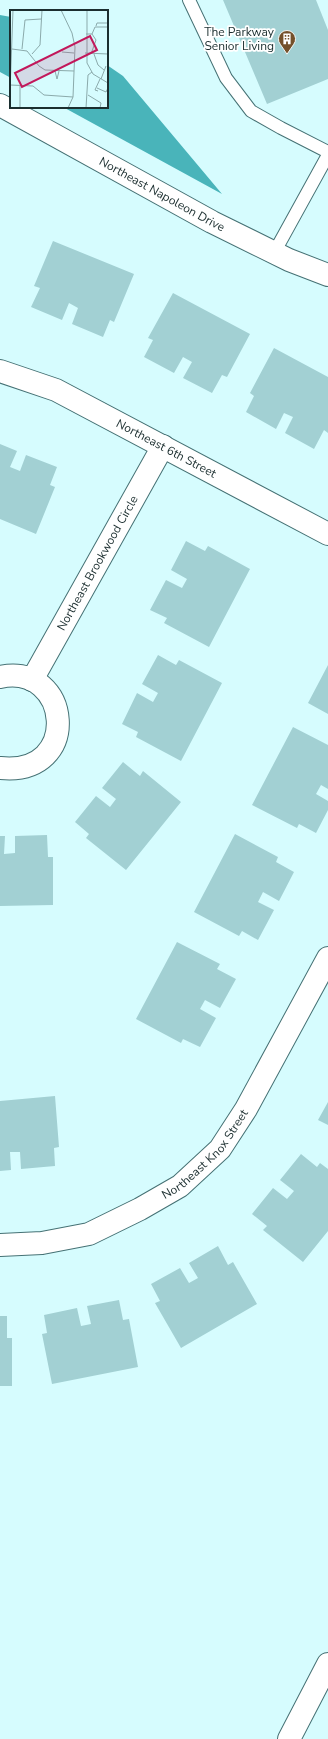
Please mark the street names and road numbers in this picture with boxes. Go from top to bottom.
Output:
street label: Northeast Napoleon Drive [96,153,227,235]
street label: Northeast 6th Street [114,415,220,482]
street label: Northeast Brookwood Circle [53,493,142,634]
street label: Northeast Knox Street [159,1106,252,1203]

